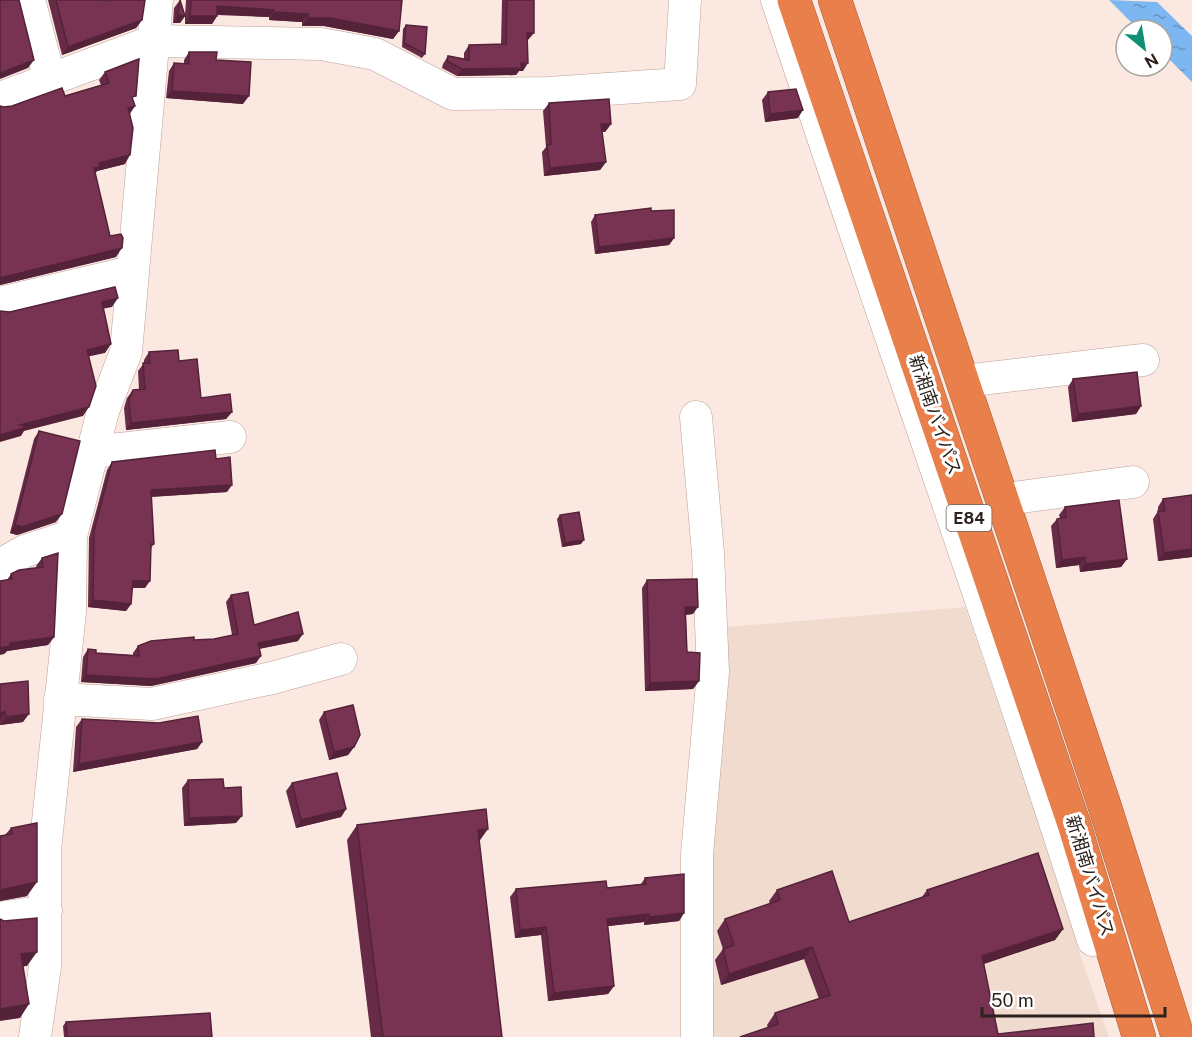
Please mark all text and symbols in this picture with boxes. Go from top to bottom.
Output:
north arrow [1114,18,1174,78]
text: N [1141,49,1161,72]
street label: 新湘南バイパス [905,352,966,478]
road number: E84 [946,505,992,531]
street label: 新湘南バイパス [1062,813,1119,939]
scale bar [982,980,1165,1018]
text: 50 m [991,990,1034,1011]

